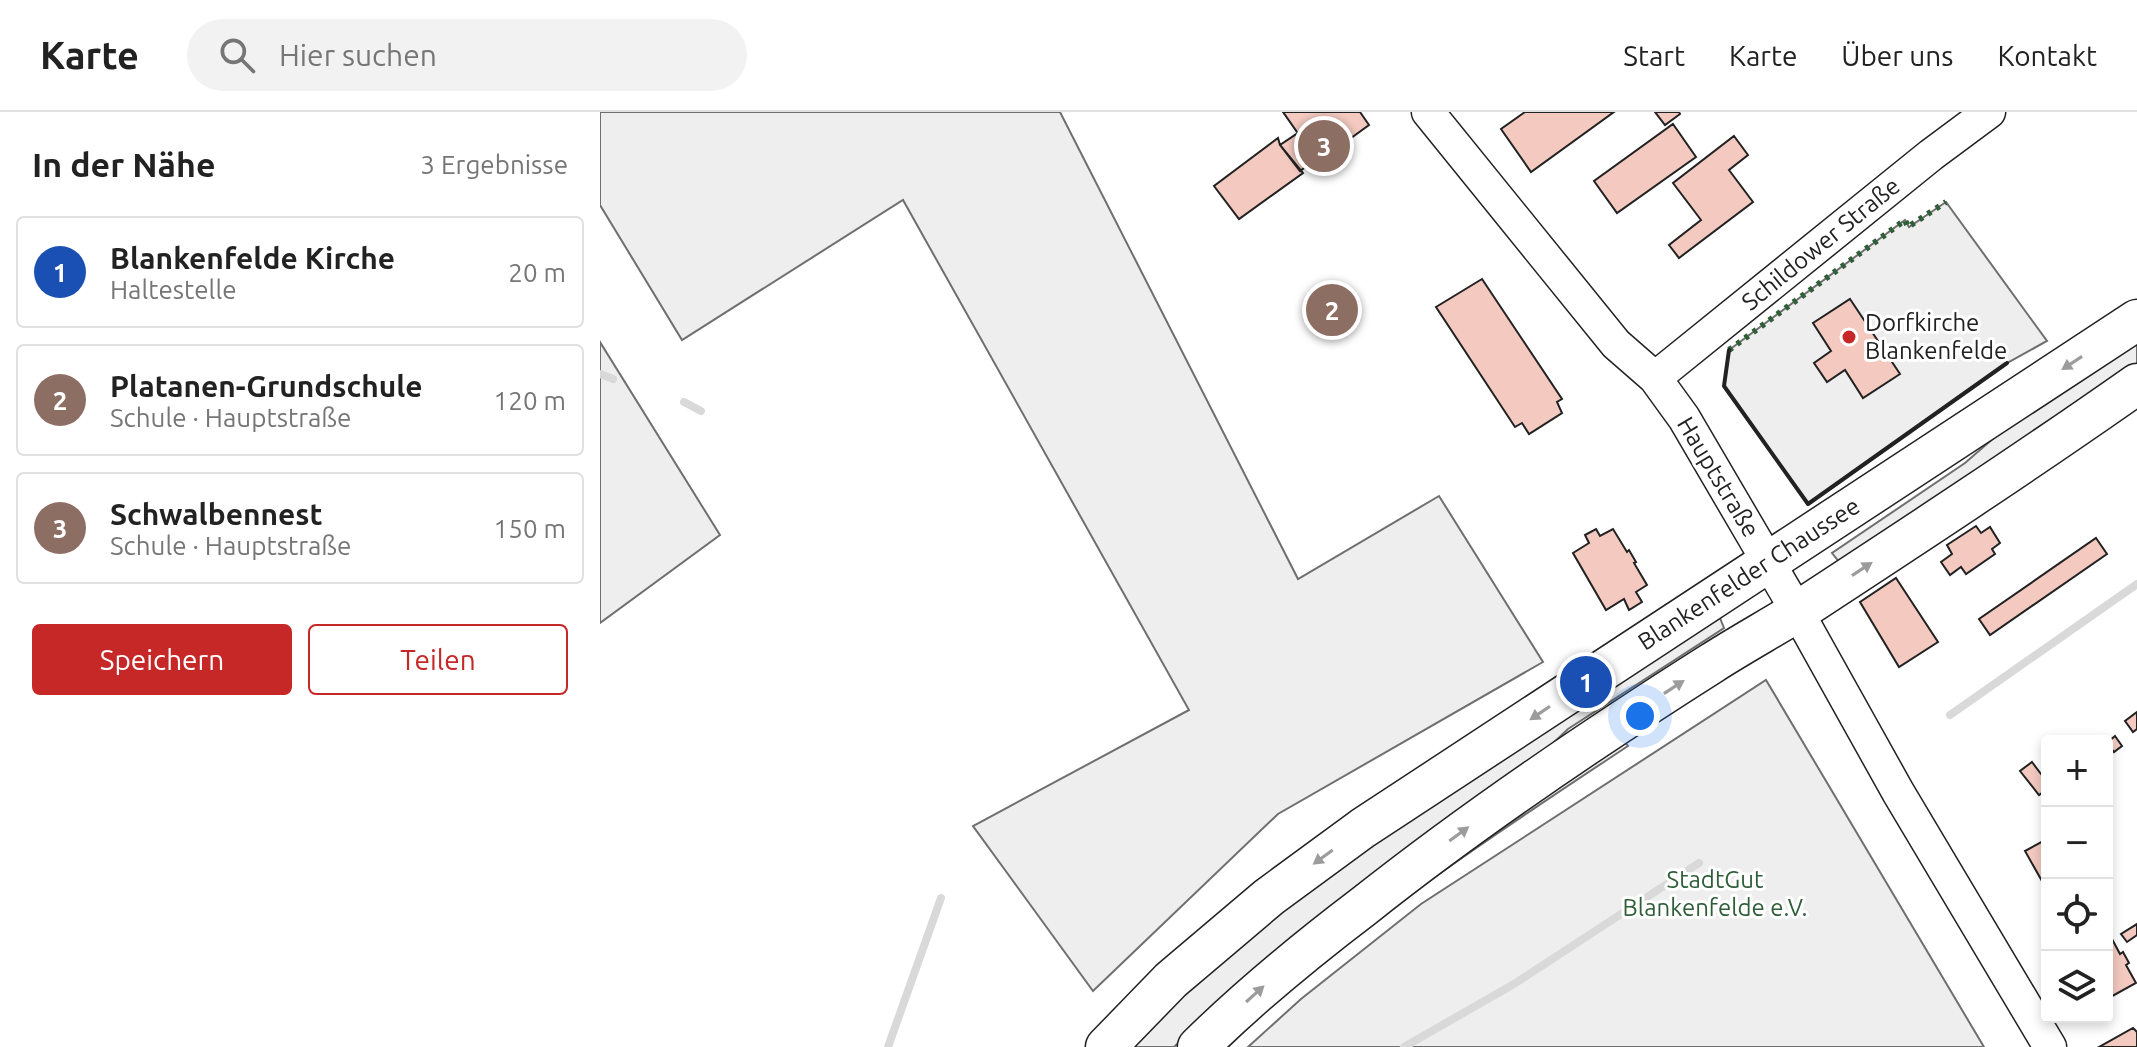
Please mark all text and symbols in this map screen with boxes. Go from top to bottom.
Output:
search box [187,19,747,91]
icon: search [215,33,259,77]
text: Karte [40,34,139,76]
text: Hier suchen [279,38,437,72]
text: Start [1623,40,1685,71]
text: Karte [1729,40,1797,71]
text: Über uns [1841,40,1953,71]
text: Kontakt [1997,40,2097,71]
pin: 3 [1298,116,1350,176]
text: In der Nähe [32,145,215,183]
text: 3 Ergebnisse [420,150,568,179]
street label: Schildower Straße [1736,172,1905,316]
text: Blankenfelde Kirche [110,241,395,275]
text: 1 [53,258,67,287]
text: 20 m [508,258,566,287]
text: Haltestelle [110,275,237,304]
pin: 2 [1306,280,1358,340]
place label: Dorfkirche Blankenfelde [1865,309,2007,364]
marker: Dorfkirche Blankenfelde [1840,328,1858,346]
one-way arrow [2061,355,2082,370]
text: Platanen-Grundschule [110,369,423,403]
text: 2 [53,386,67,415]
text: 120 m [494,386,566,415]
text: Schule · Hauptstraße [110,403,351,432]
street label: Hauptstraße [1672,412,1765,542]
street label: Blankenfelder Chaussee [1633,492,1865,655]
text: Schwalbennest [110,497,322,531]
text: 3 [53,514,67,543]
text: 150 m [494,514,566,543]
text: Schule · Hauptstraße [110,531,351,560]
one-way arrow [1852,561,1873,576]
button: Speichern [32,624,292,695]
button: Teilen [308,624,568,695]
pin: 1 [1560,652,1612,712]
one-way arrow [1663,681,1685,695]
your location [1620,696,1660,736]
one-way arrow [1529,705,1550,720]
map controls [2041,735,2113,1023]
button: + [2041,735,2113,807]
button: − [2041,807,2113,879]
one-way arrow [1449,826,1470,842]
one-way arrow [1312,849,1334,865]
park label: StadtGut Blankenfelde e.V. [1623,866,1807,921]
button: locate [2041,879,2113,951]
button: layers [2041,951,2113,1023]
one-way arrow [1244,986,1264,1003]

